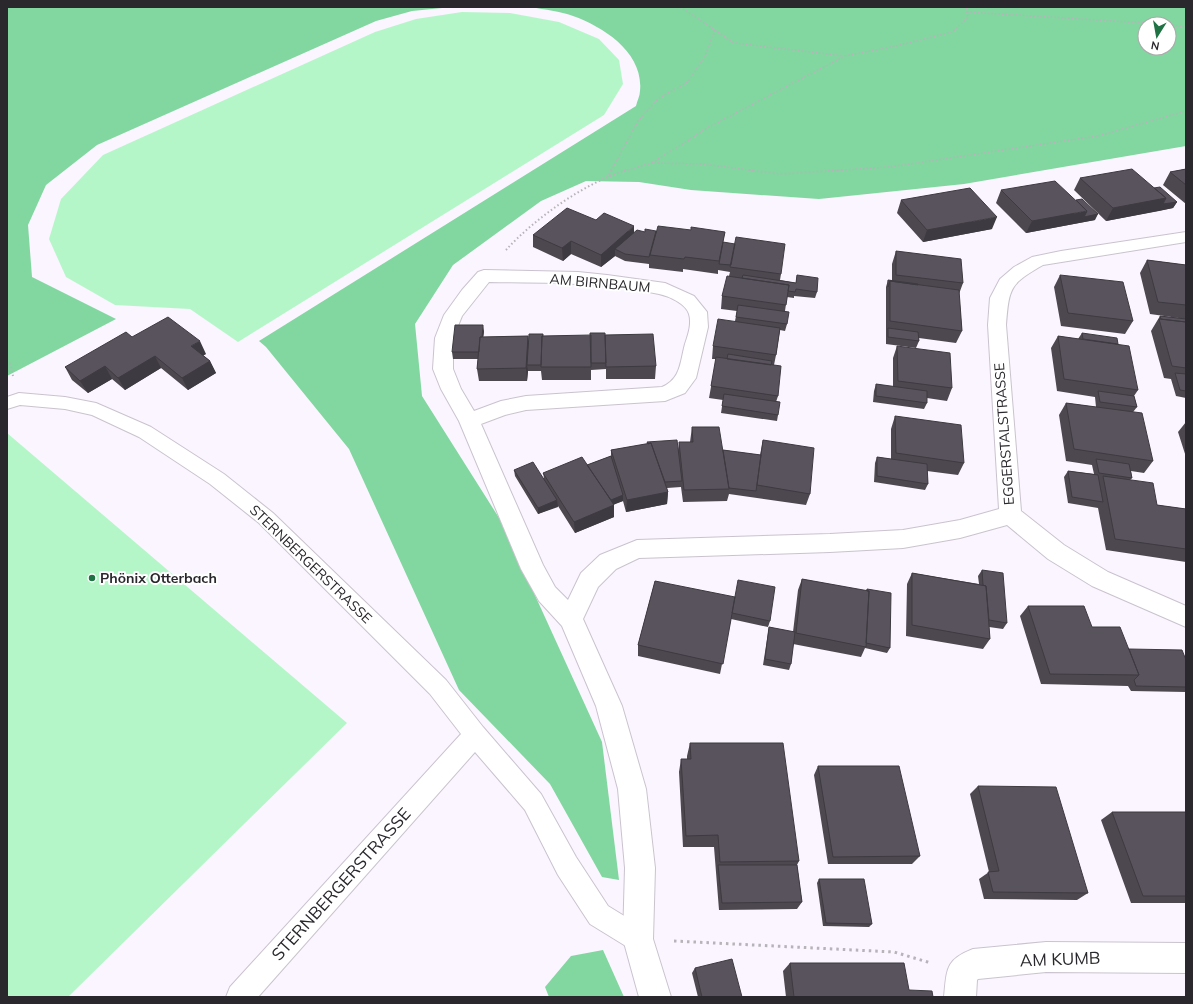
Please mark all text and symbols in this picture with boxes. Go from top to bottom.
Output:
north arrow [1137,16,1177,56]
text: N [1150,38,1161,53]
street label: AM BIRNBAUM [549,270,651,296]
street label: EGGERSTALSTRASSE [990,362,1018,506]
street label: STERNBERGERSTRASSE [246,501,376,627]
place label: Phönix Otterbach [100,569,217,587]
marker: Phönix Otterbach [87,573,97,583]
street label: STERNBERGERSTRASSE [267,803,415,964]
street label: AM KUMB [1019,947,1101,970]

